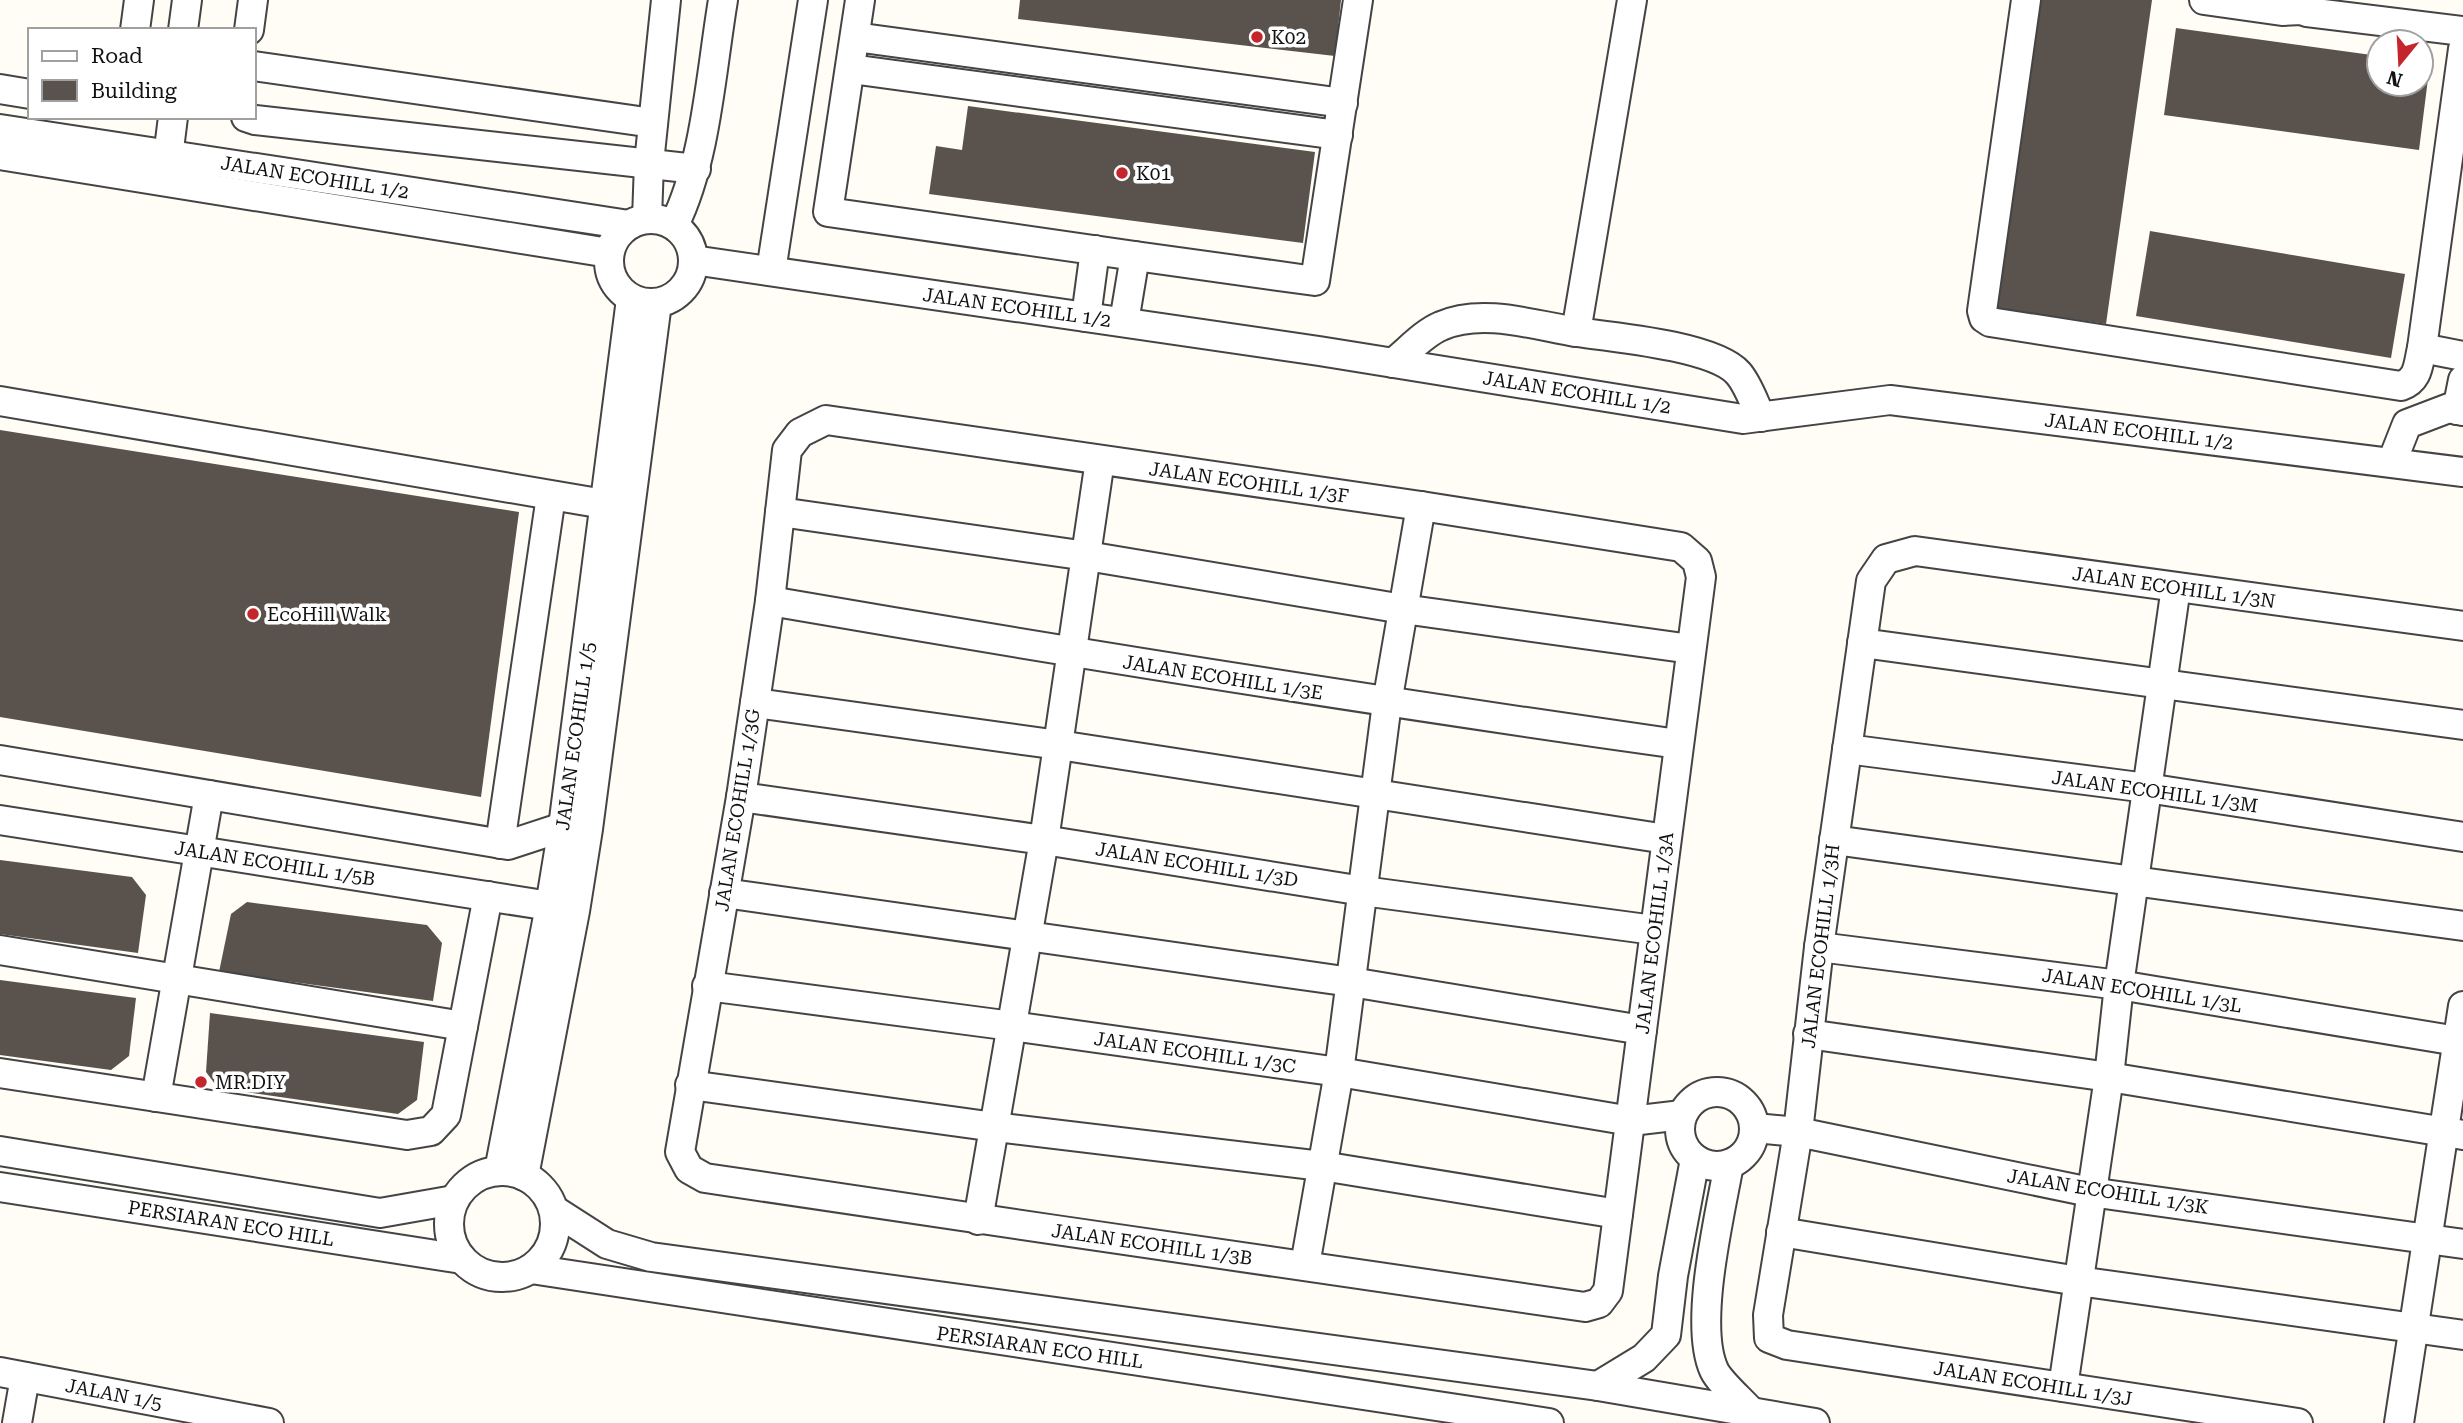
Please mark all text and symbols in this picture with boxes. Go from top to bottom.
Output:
place label: K02 [1271,26,1306,49]
legend [28,28,256,119]
north arrow [2365,28,2435,98]
marker: K02 [1249,29,1265,45]
text: Road [91,44,143,68]
text: N [2384,65,2405,92]
text: Building [91,79,177,103]
street label: JALAN ECOHILL 1/2 [219,151,411,204]
place label: K01 [1136,162,1171,185]
marker: K01 [1114,165,1130,181]
street label: JALAN ECOHILL 1/2 [921,283,1113,332]
street label: JALAN ECOHILL 1/2 [1481,366,1673,419]
street label: JALAN ECOHILL 1/2 [2043,409,2235,454]
street label: JALAN ECOHILL 1/3F [1148,457,1350,508]
street label: JALAN ECOHILL 1/3N [2071,562,2277,613]
place label: EcoHill Walk [267,603,387,626]
marker: EcoHill Walk [245,606,261,622]
street label: JALAN ECOHILL 1/5 [551,640,600,832]
street label: JALAN ECOHILL 1/3E [1121,650,1325,705]
street label: JALAN ECOHILL 1/3G [710,707,765,913]
street label: JALAN ECOHILL 1/3M [2050,766,2260,817]
street label: JALAN ECOHILL 1/3A [1631,830,1678,1035]
street label: JALAN ECOHILL 1/5B [173,836,377,891]
street label: JALAN ECOHILL 1/3D [1094,837,1300,892]
street label: JALAN ECOHILL 1/3H [1797,843,1844,1050]
street label: JALAN ECOHILL 1/3L [2041,963,2243,1018]
street label: JALAN ECOHILL 1/3C [1093,1027,1297,1078]
place label: MR.DIY [215,1071,286,1094]
marker: MR.DIY [193,1074,209,1090]
street label: JALAN ECOHILL 1/3K [2005,1164,2211,1219]
street label: PERSIARAN ECO HILL [126,1196,336,1251]
street label: JALAN ECOHILL 1/3B [1050,1219,1254,1270]
street label: PERSIARAN ECO HILL [935,1322,1145,1373]
street label: JALAN ECOHILL 1/3J [1932,1356,2134,1411]
street label: JALAN 1/5 [64,1374,164,1415]

